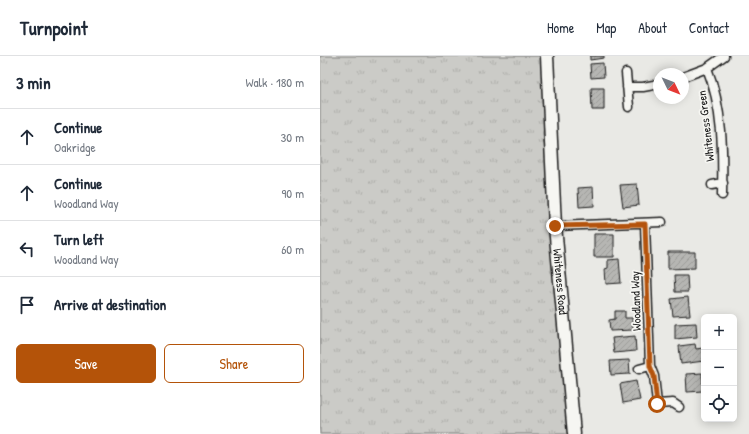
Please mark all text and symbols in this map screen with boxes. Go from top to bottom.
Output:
text: Turnpoint [20,15,88,41]
text: Home [547,18,574,37]
text: Map [596,18,616,37]
text: About [638,18,667,37]
text: Contact [689,18,729,37]
north arrow [653,68,689,104]
text: 3 min [16,71,51,94]
text: Walk · 180 m [245,73,304,91]
street label: Whiteness Green [693,89,718,163]
text: Continue [54,117,102,138]
icon: ahead [16,126,38,148]
text: 30 m [281,128,304,146]
text: Oakridge [54,138,96,156]
text: Continue [54,173,102,194]
icon: ahead [16,182,38,204]
text: 90 m [282,184,304,202]
text: Woodland Way [54,194,119,212]
route end [546,217,564,235]
text: Turn left [54,229,104,250]
icon: left [16,238,38,260]
text: 60 m [281,240,304,258]
street label: Whiteness Road [549,248,572,315]
text: Woodland Way [54,250,119,268]
street label: Woodland Way [626,271,645,331]
icon: arrive [16,294,38,316]
text: Arrive at destination [54,294,166,315]
map controls [701,314,737,422]
button: + [701,314,737,350]
button: Save [16,344,156,383]
button: Share [164,344,304,383]
button: − [701,350,737,386]
button: locate [701,386,737,422]
route start [648,395,666,413]

